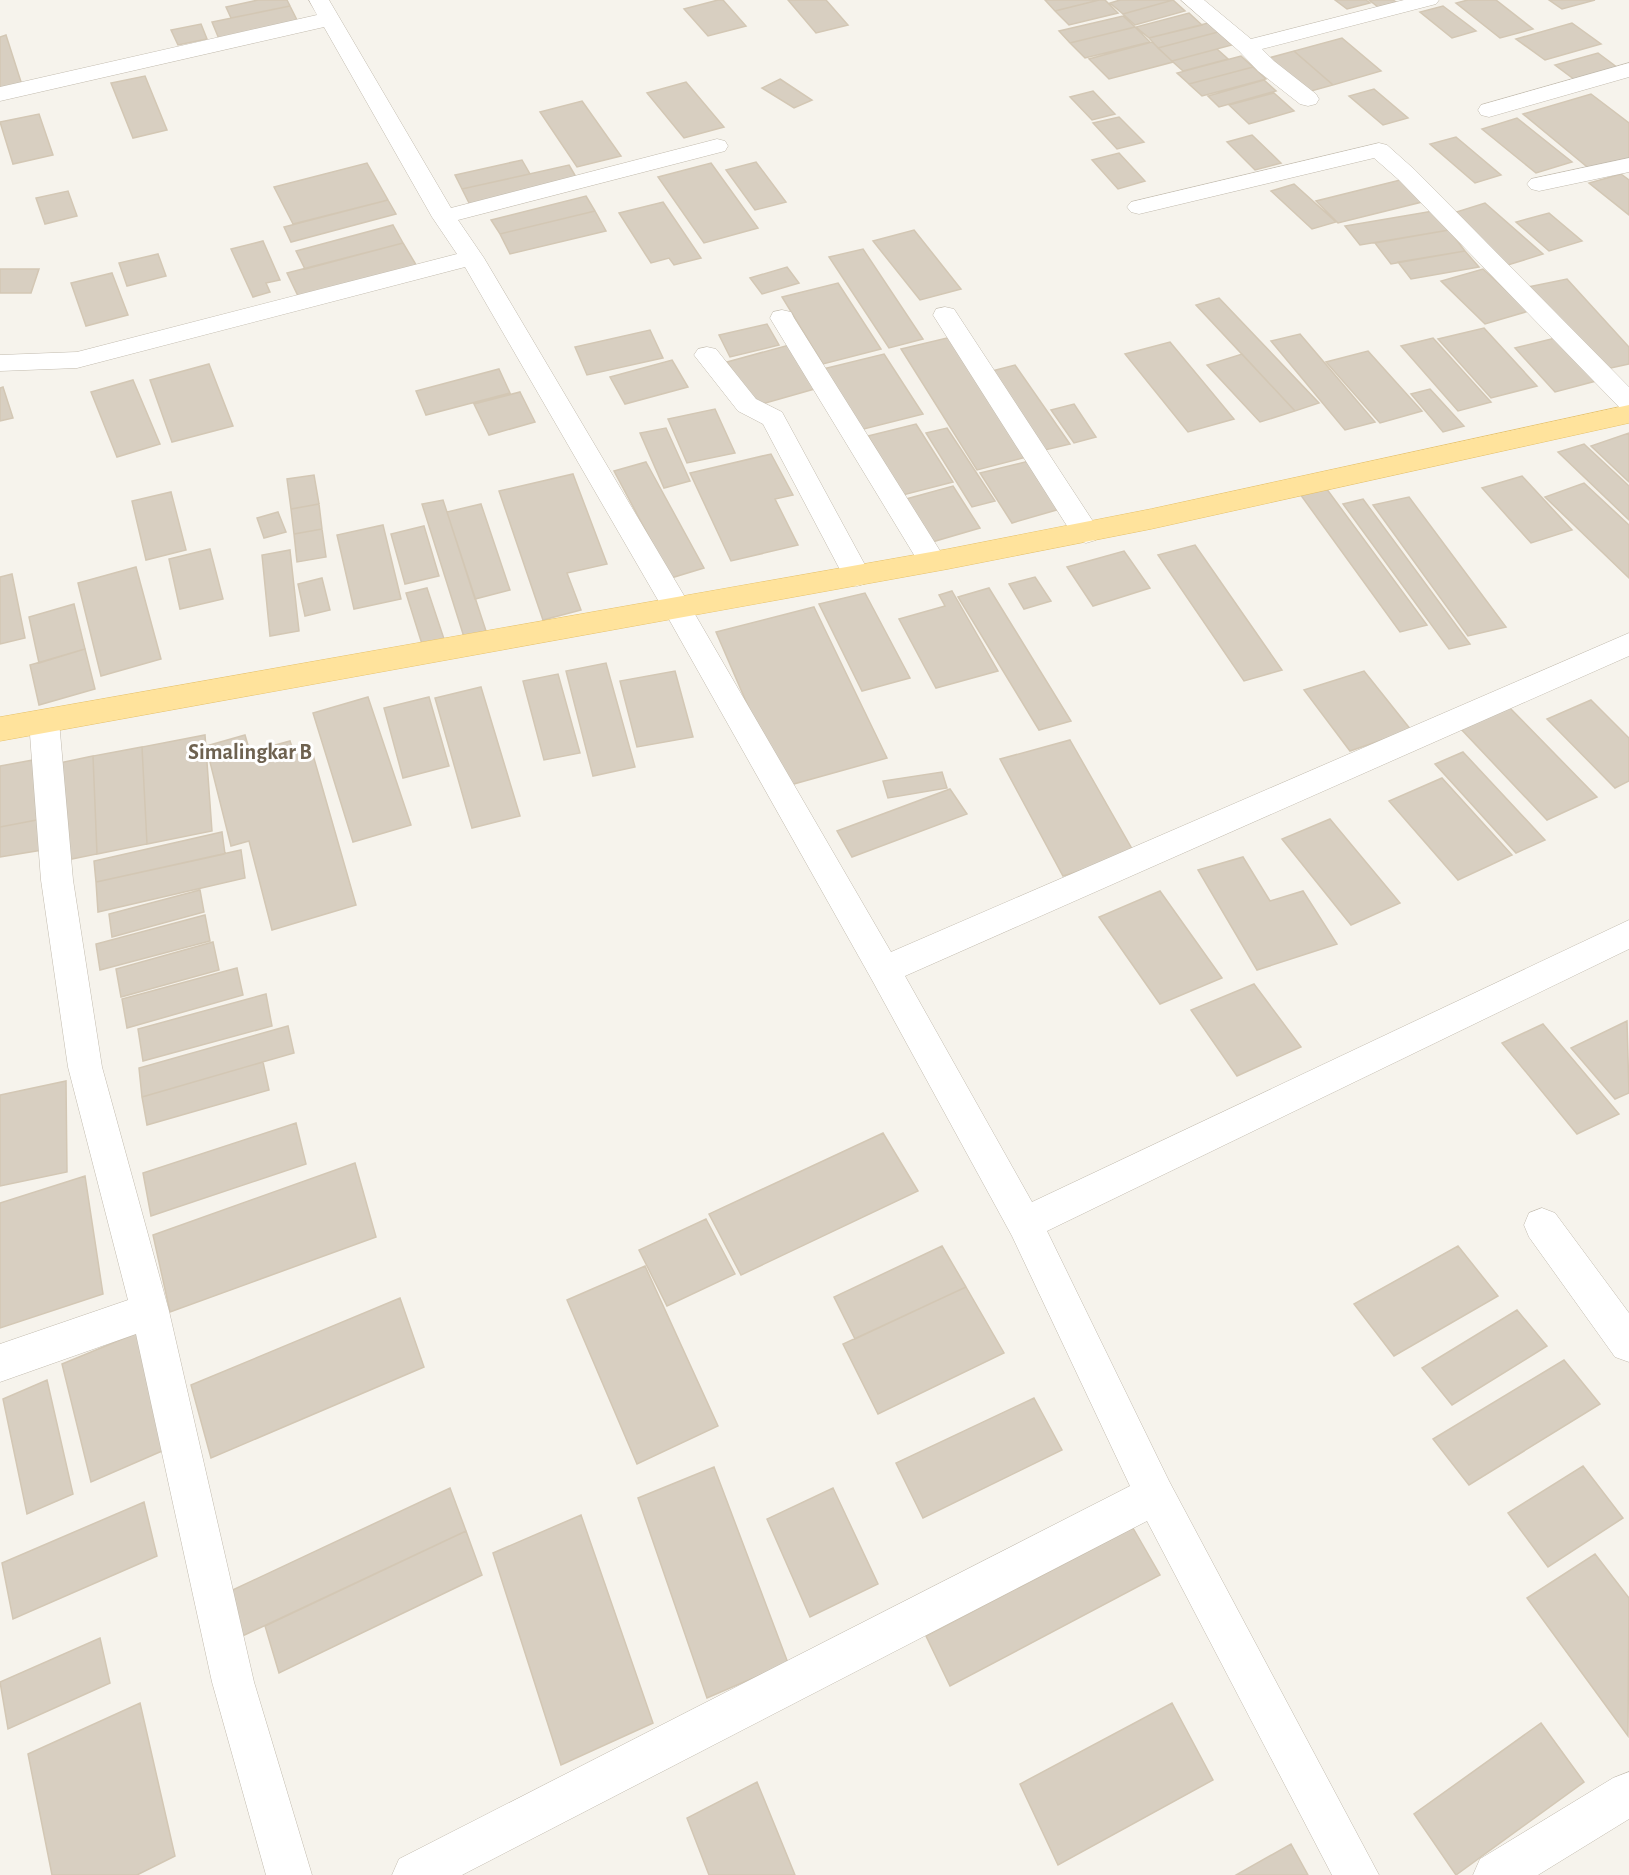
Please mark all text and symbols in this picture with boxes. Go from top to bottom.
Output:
district label: Simalingkar B [188,741,312,763]

